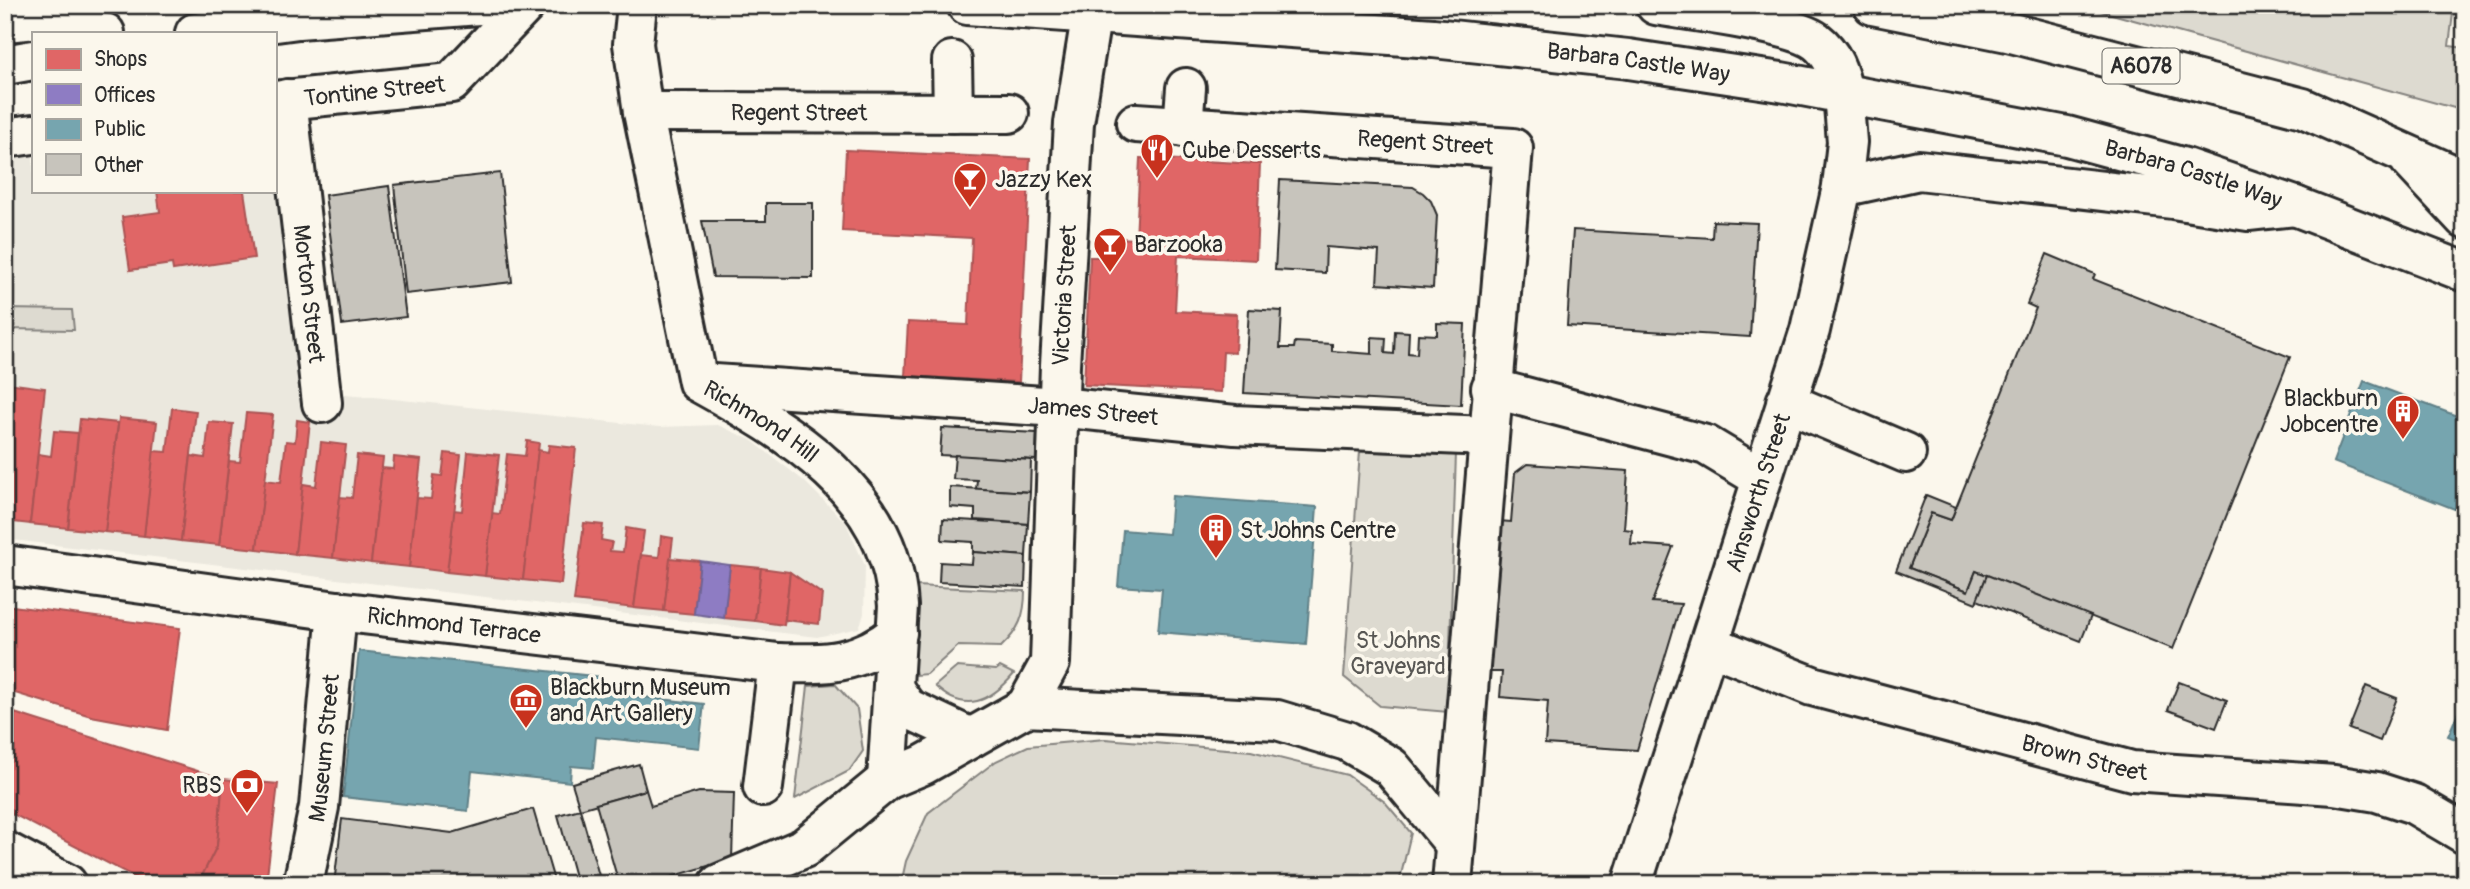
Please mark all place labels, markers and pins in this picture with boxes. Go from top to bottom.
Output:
restaurant icon: Cube Desserts [1138,131,1176,180]
place label: Cube Desserts [1182,136,1321,165]
bar icon: Jazzy Kex [951,160,989,209]
place label: Jazzy Kex [995,165,1092,194]
bar icon: Barzooka [1091,225,1129,274]
place label: Barzooka [1134,230,1223,259]
place label: Blackburn Jobcentre [2280,384,2379,439]
building icon: Blackburn Jobcentre [2384,392,2422,441]
building icon: St Johns Centre [1197,511,1235,560]
place label: St Johns Centre [1240,516,1397,545]
place label: Blackburn Museum and Art Gallery [550,673,731,728]
museum icon: Blackburn Museum and Art Gallery [507,681,545,730]
bank icon: RBS [228,766,266,815]
place label: RBS [182,771,222,800]

